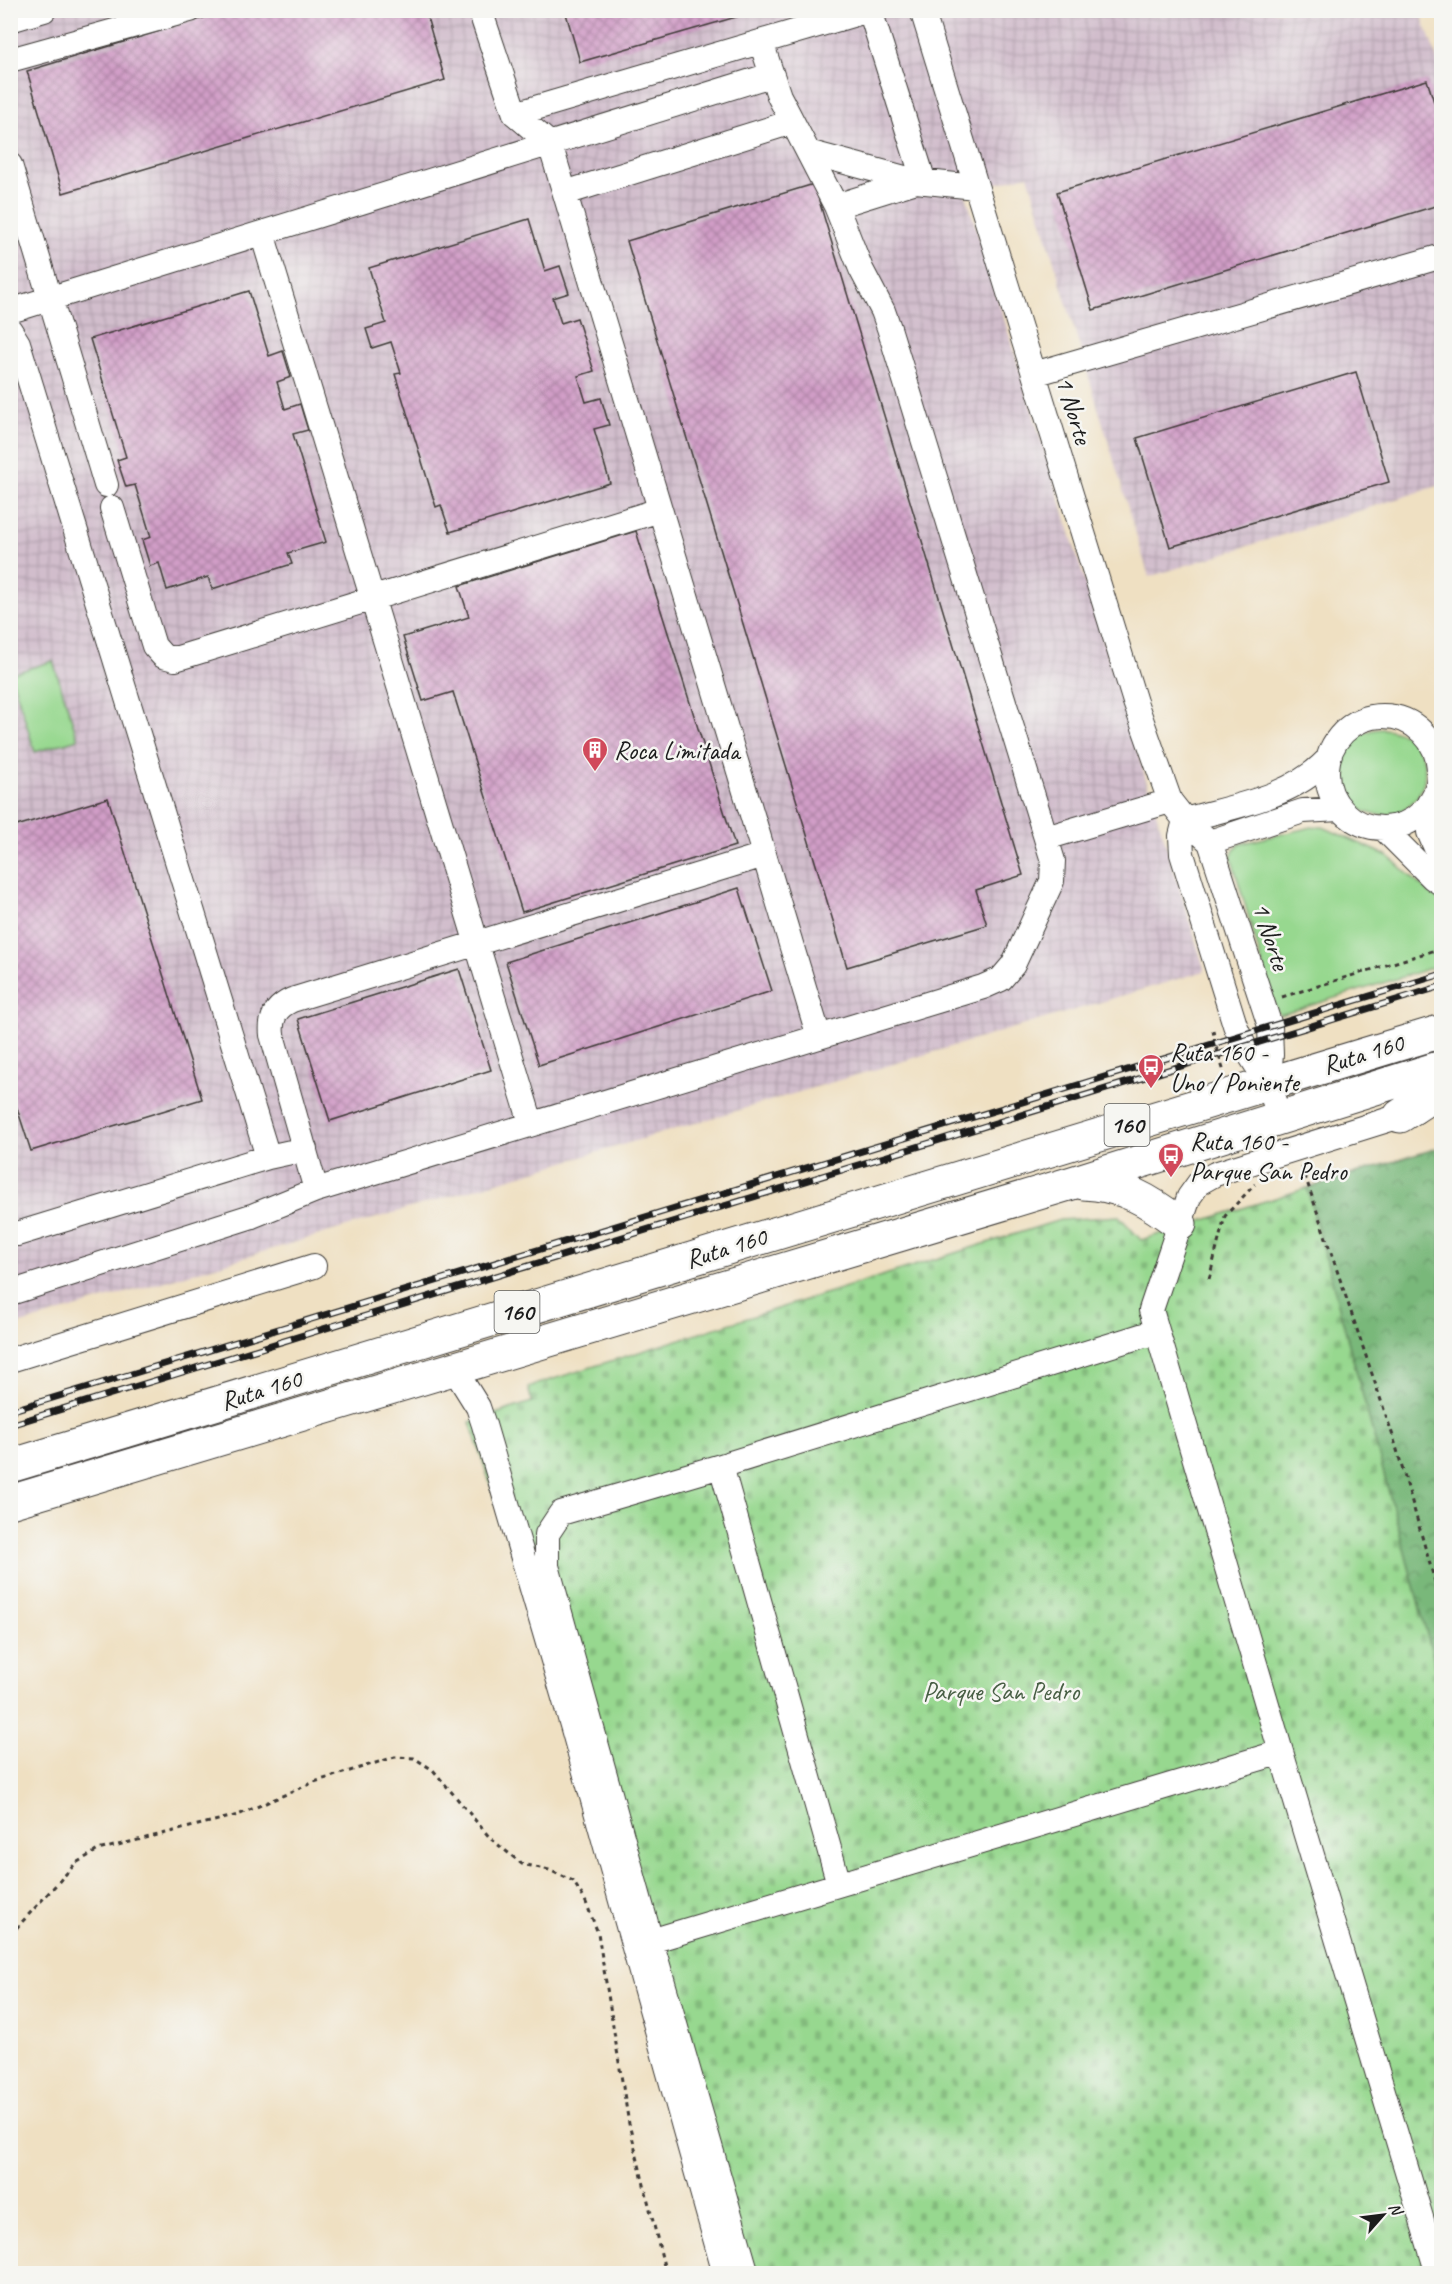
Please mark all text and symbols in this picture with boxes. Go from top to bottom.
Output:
street label: 1 Norte [1048,372,1100,449]
place label: Roca Limitada [614,734,742,767]
building icon: Roca Limitada [580,735,610,773]
street label: 1 Norte [1245,898,1298,975]
street label: Ruta 160 [1318,1025,1410,1082]
place label: Ruta 160 - Uno / Poniente [1170,1036,1301,1099]
bus stop icon: Ruta 160 - Uno / Poniente [1136,1052,1166,1090]
road number: 160 [1104,1104,1150,1146]
place label: Ruta 160 - Parque San Pedro [1190,1125,1348,1188]
bus stop icon: Ruta 160 - Parque San Pedro [1156,1141,1186,1179]
street label: Ruta 160 [681,1219,773,1276]
road number: 160 [494,1291,540,1333]
street label: Ruta 160 [216,1361,308,1418]
park label: Parque San Pedro [923,1675,1081,1708]
north arrow [1353,2185,1413,2245]
text: N [1384,2199,1408,2220]

